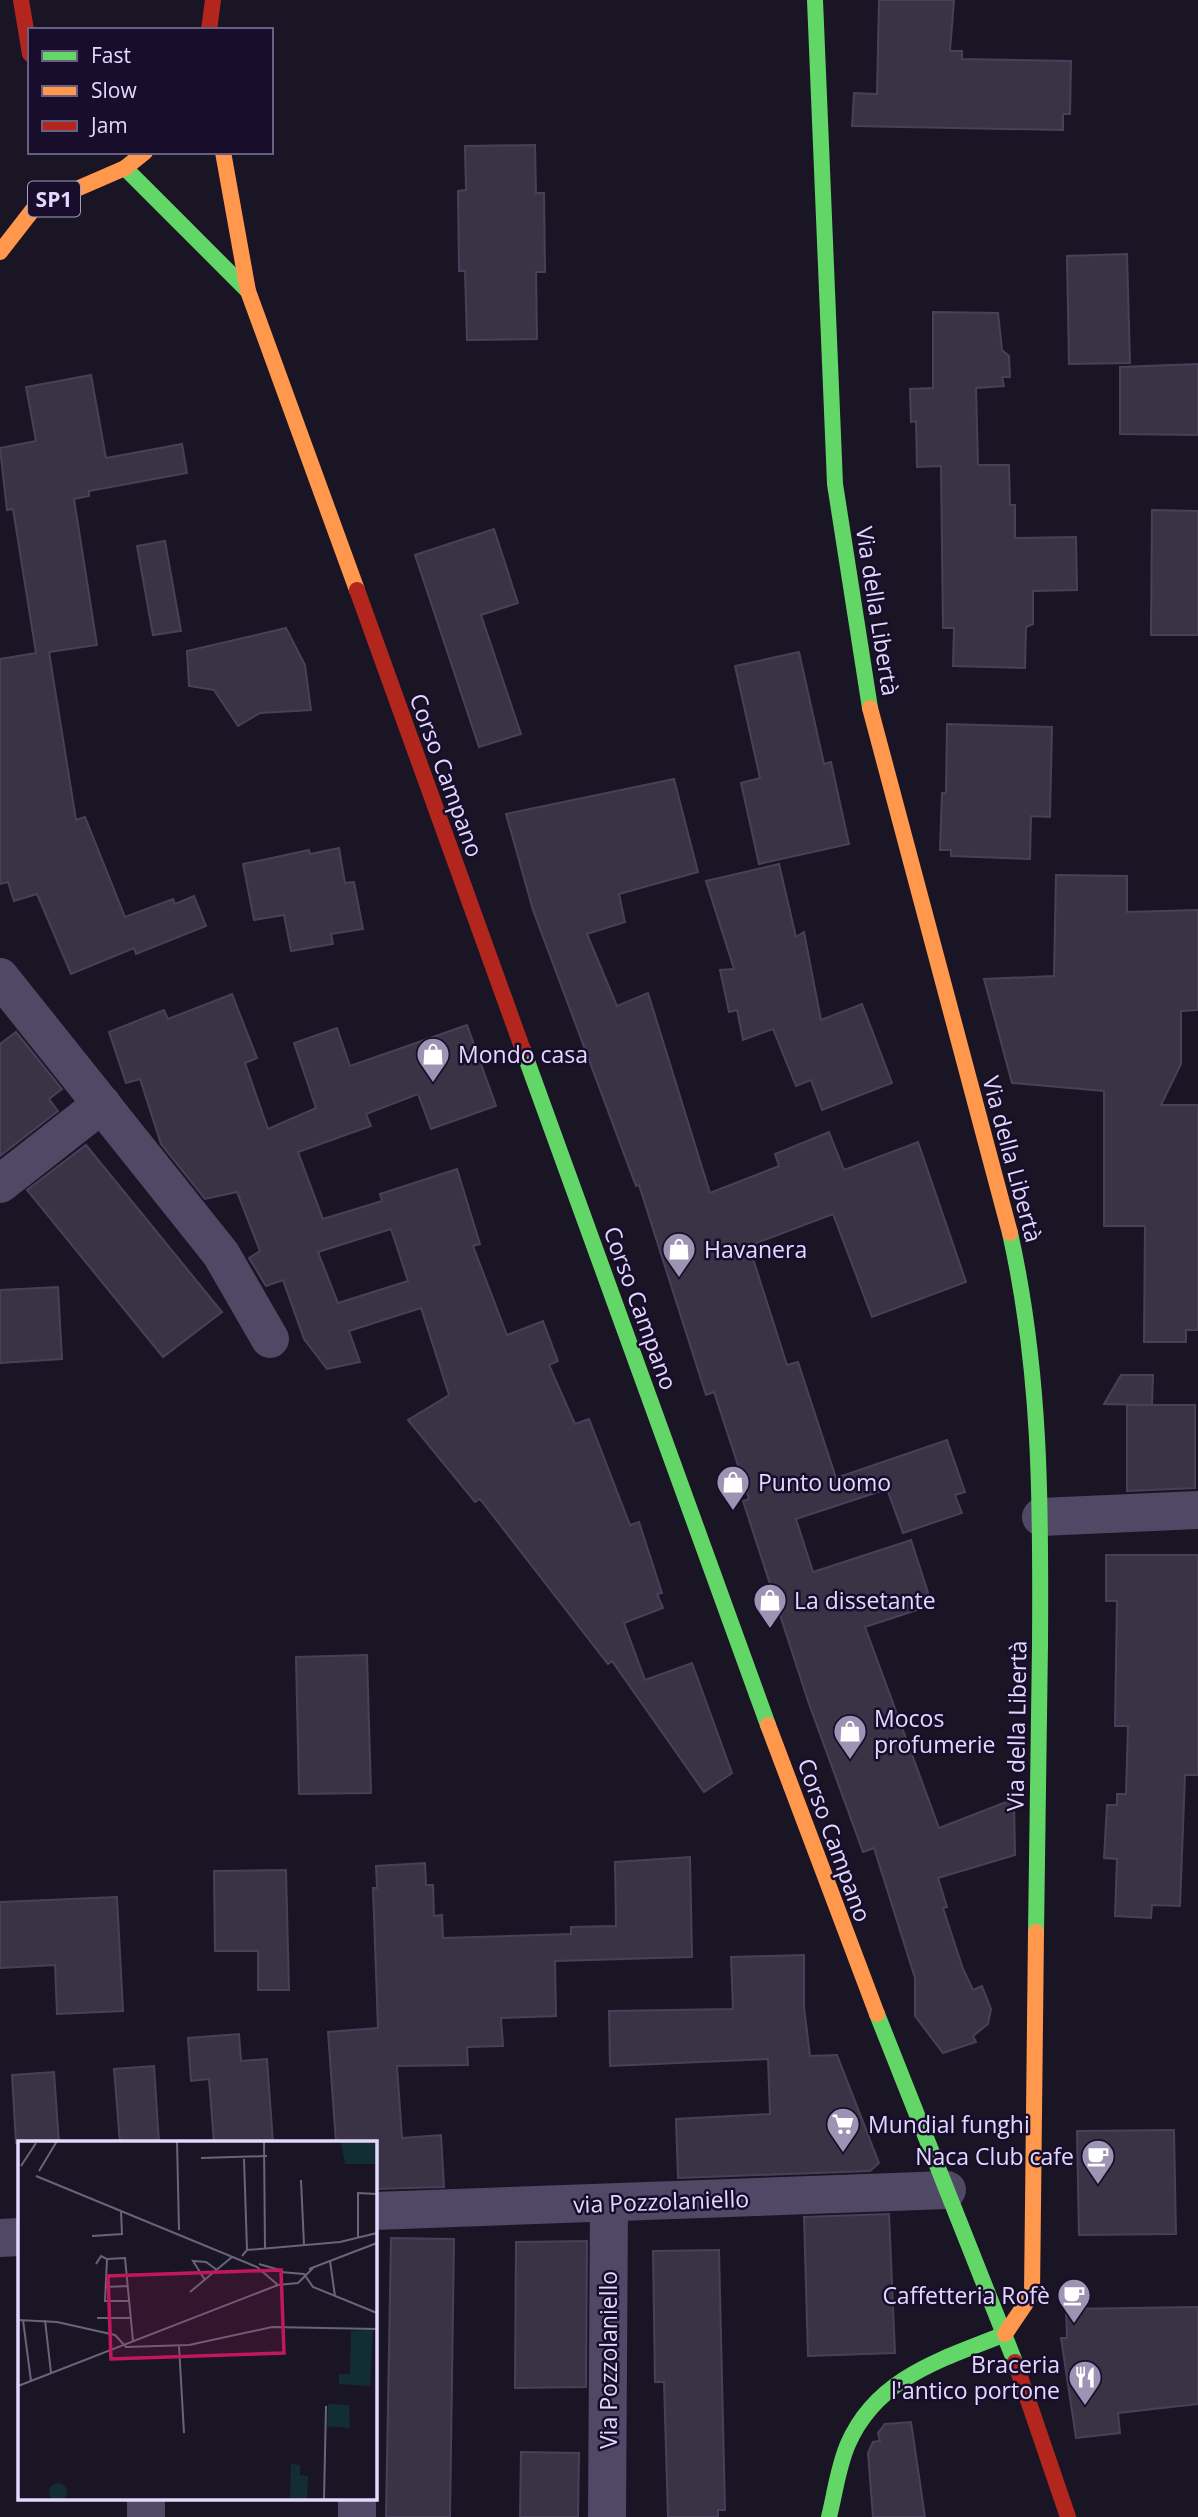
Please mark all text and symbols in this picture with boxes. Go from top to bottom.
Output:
legend [28,28,273,154]
text: Fast [91,41,131,69]
text: Slow [91,76,137,104]
text: Jam [89,111,128,139]
road number: SP1 [28,182,80,216]
street label: Via della Libertà [849,524,907,698]
street label: Corso Campano [403,689,491,861]
shop icon: Mondo casa [414,1035,452,1084]
place label: Mondo casa [458,1038,588,1070]
street label: Via della Libertà [975,1072,1051,1246]
street label: Corso Campano [597,1222,685,1394]
shop icon: Havanera [660,1230,698,1279]
place label: Havanera [704,1233,807,1265]
shop icon: Punto uomo [714,1463,752,1512]
place label: Punto uomo [758,1466,891,1498]
shop icon: La dissetante [751,1581,789,1630]
place label: La dissetante [794,1584,936,1616]
street label: Via della Libertà [999,1640,1033,1812]
place label: Mocos profumerie [874,1702,995,1760]
shop icon: Mocos profumerie [831,1712,869,1761]
street label: Corso Campano [791,1754,879,1926]
supermarket icon: Mundial funghi [824,2105,862,2154]
place label: Mundial funghi [868,2108,1030,2140]
cafe icon: Naca Club cafe [1079,2137,1117,2186]
place label: Naca Club cafe [915,2140,1074,2172]
inset map [18,2141,376,2500]
street label: via Pozzolaniello [573,2182,749,2220]
street label: Via Pozzolaniello [592,2271,624,2449]
cafe icon: Caffetteria Rofè [1055,2276,1093,2325]
place label: Caffetteria Rofè [882,2279,1050,2311]
place label: Braceria l'antico portone [891,2348,1060,2406]
restaurant icon: Braceria l'antico portone [1066,2358,1104,2407]

